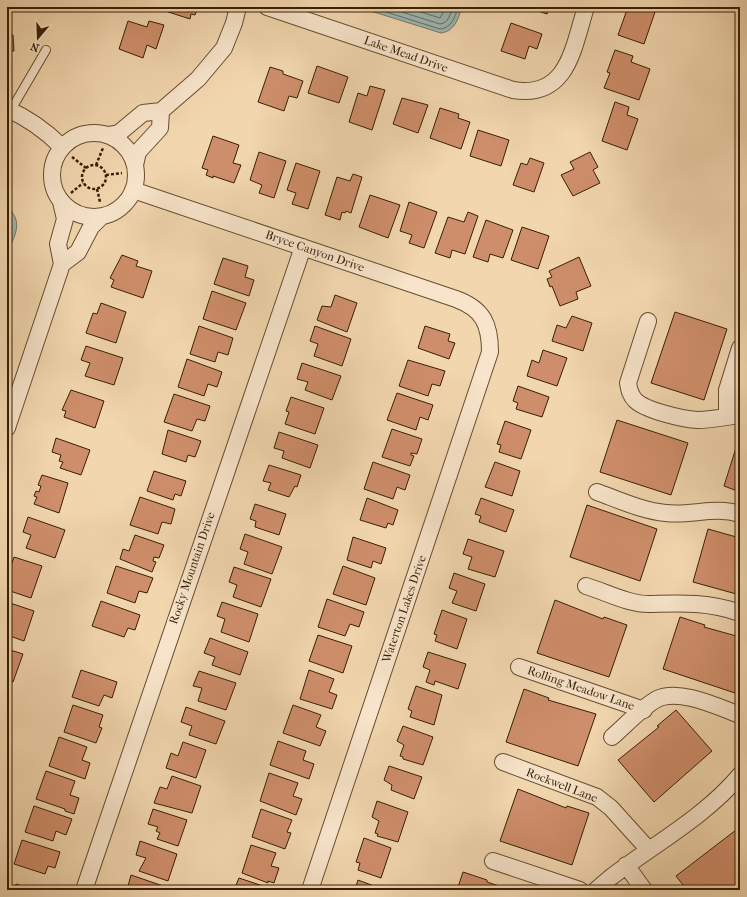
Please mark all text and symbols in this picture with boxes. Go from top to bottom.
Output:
north arrow [18,18,58,58]
street label: Lake Mead Drive [362,33,450,75]
text: N [28,39,41,54]
street label: Bryce Canyon Drive [263,227,367,275]
street label: Rocky Mountain Drive [166,510,218,626]
street label: Waterton Lakes Drive [379,553,429,666]
street label: Rolling Meadow Lane [526,663,637,713]
street label: Rockwell Lane [524,765,600,805]

